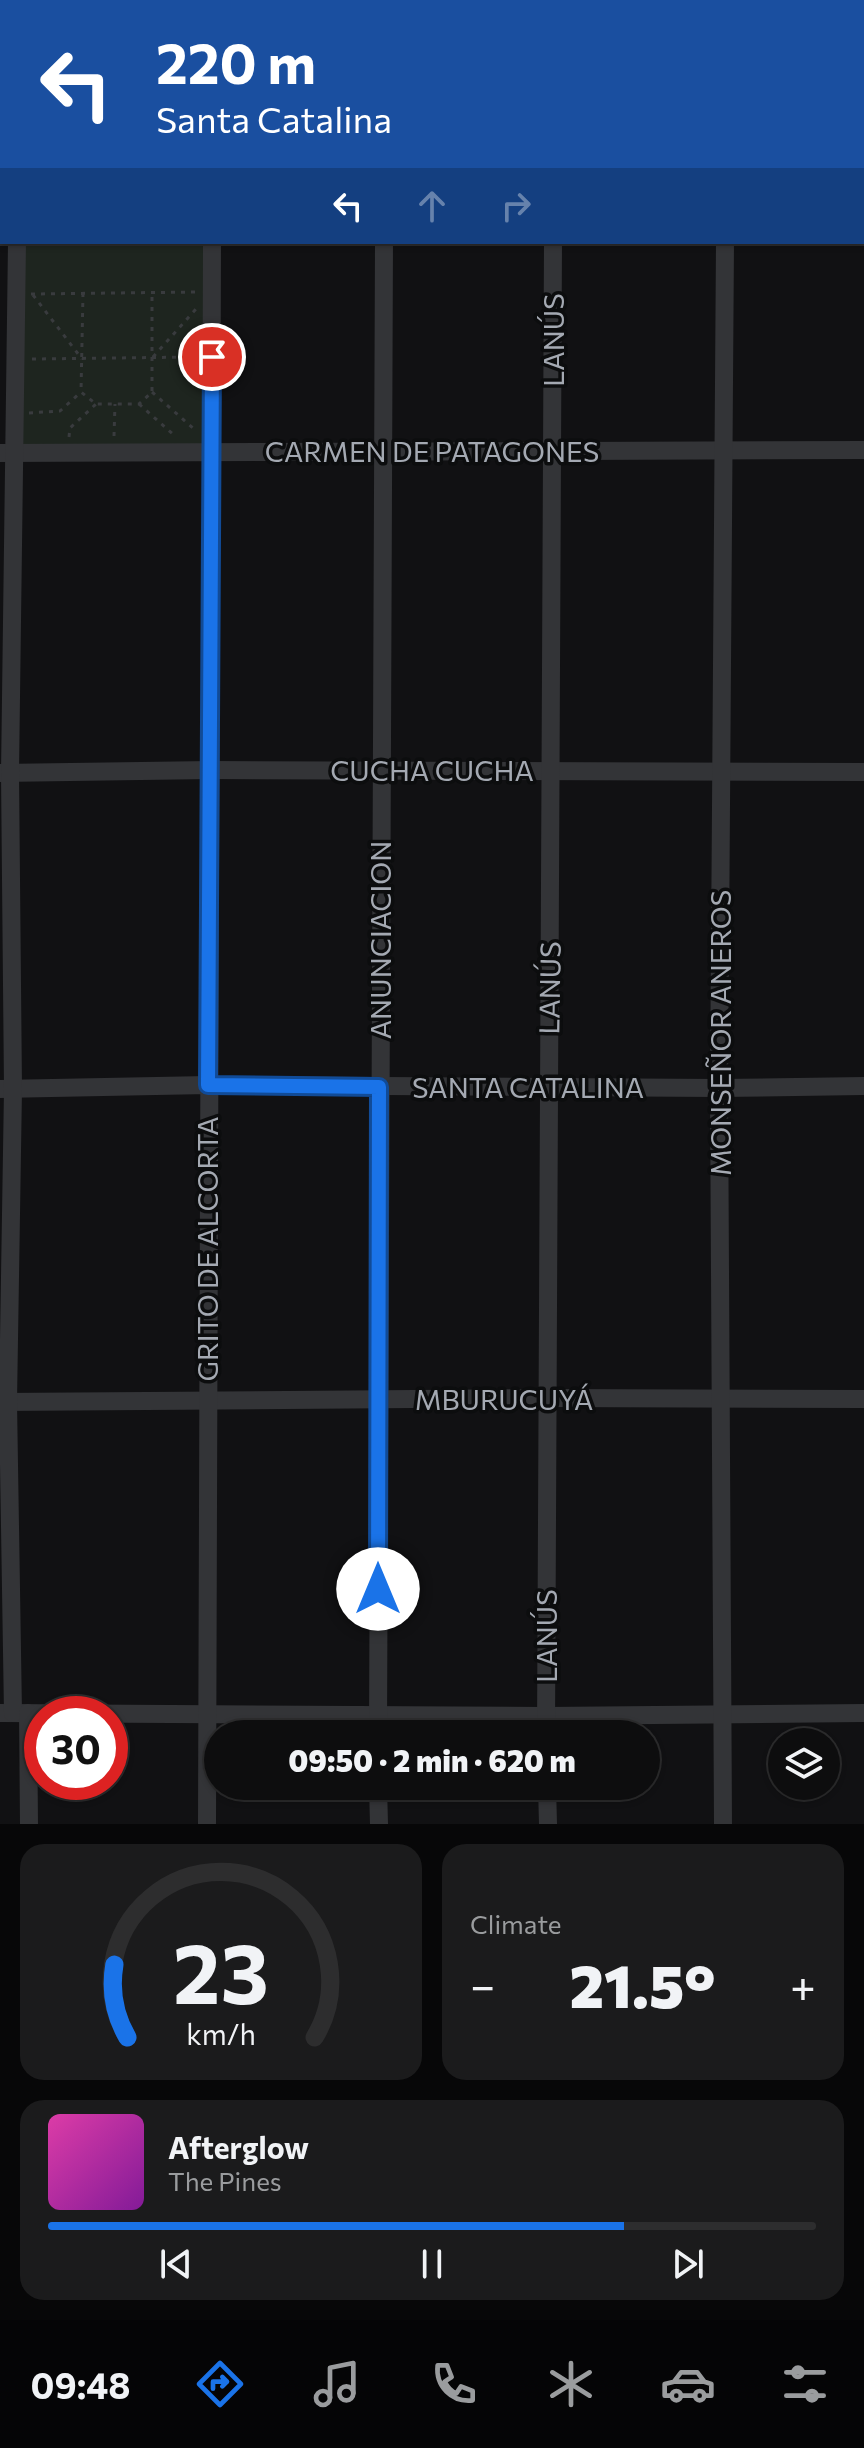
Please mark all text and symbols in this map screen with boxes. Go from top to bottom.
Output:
text: 220 m [156,27,316,96]
icon: left [24,32,128,136]
text: Santa Catalina [156,96,392,140]
icon: left [326,184,370,228]
icon: ahead [410,184,454,228]
icon: right [494,184,538,228]
street label: LANÚS [536,293,570,387]
pin [178,323,246,391]
icon: arrive [190,335,234,379]
street label: CARMEN DE PATAGONES [265,434,599,468]
street label: CUCHA CUCHA [330,753,534,787]
street label: ANUNCIACION [363,841,397,1039]
street label: MONSEÑOR ANEROS [703,890,737,1176]
street label: LANÚS [531,941,567,1035]
street label: SANTA CATALINA [412,1070,644,1104]
street label: GRITO DE ALCORTA [190,1117,224,1381]
street label: MBURUCUYÁ [415,1382,593,1416]
position arrow [336,1547,420,1631]
street label: LANÚS [529,1589,563,1683]
speed limit sign: 30 [24,1696,128,1800]
map controls [768,1728,840,1800]
button: layers [768,1728,840,1800]
text: 09:50 · 2 min · 620 m [288,1741,576,1778]
text: Climate [470,1908,562,1939]
text: 23 [173,1919,269,2021]
text: 21.5° [569,1947,716,2020]
text: − [470,1957,495,2011]
text: + [790,1957,816,2011]
text: km/h [186,2016,256,2051]
text: Afterglow [168,2128,309,2165]
text: The Pines [168,2165,282,2196]
icon: previous [154,2242,198,2286]
icon: pause [410,2242,454,2286]
icon: next [666,2242,710,2286]
icon: directions [192,2356,248,2412]
icon: music [309,2356,365,2412]
icon: phone [426,2356,482,2412]
icon: climate [543,2356,599,2412]
icon: car [660,2356,716,2412]
icon: filters [777,2356,833,2412]
text: 09:48 [31,2362,131,2406]

